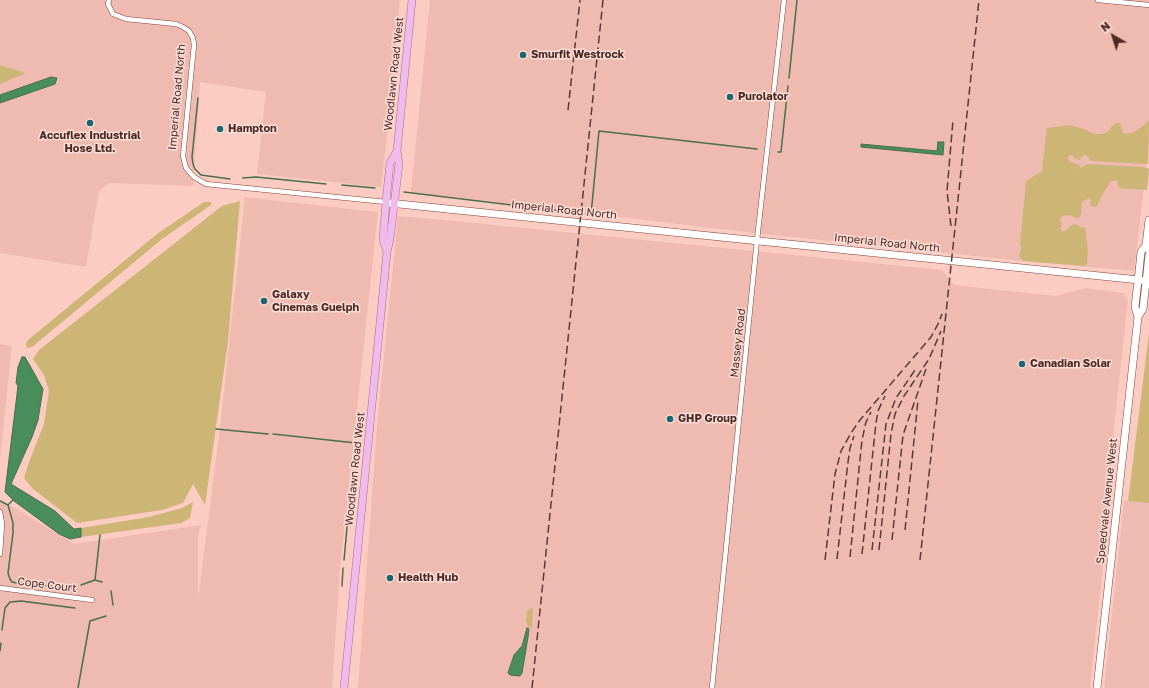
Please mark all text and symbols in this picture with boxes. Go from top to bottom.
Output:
street label: Woodlawn Road West [381,16,407,132]
north arrow [1093,16,1133,56]
text: N [1098,19,1112,34]
street label: Imperial Road North [166,43,188,151]
place label: Smurfit Westrock [531,48,624,62]
marker: Smurfit Westrock [518,50,528,60]
place label: Purolator [738,90,788,104]
marker: Purolator [725,92,735,102]
marker: Accuflex Industrial Hose Ltd. [85,118,95,128]
place label: Hampton [228,122,277,136]
marker: Hampton [215,124,225,134]
place label: Accuflex Industrial Hose Ltd. [39,129,141,155]
street label: Imperial Road North [510,198,618,222]
street label: Imperial Road North [833,231,941,255]
place label: Galaxy Cinemas Guelph [272,288,359,314]
marker: Galaxy Cinemas Guelph [259,296,269,306]
street label: Massey Road [728,308,748,378]
place label: Canadian Solar [1030,357,1111,371]
marker: Canadian Solar [1017,359,1027,369]
street label: Woodlawn Road West [342,411,368,527]
place label: GHP Group [678,412,737,426]
marker: GHP Group [665,414,675,424]
street label: Speedvale Avenue West [1094,438,1120,564]
place label: Health Hub [398,571,458,585]
marker: Health Hub [385,573,395,583]
street label: Cope Court [17,575,77,595]

